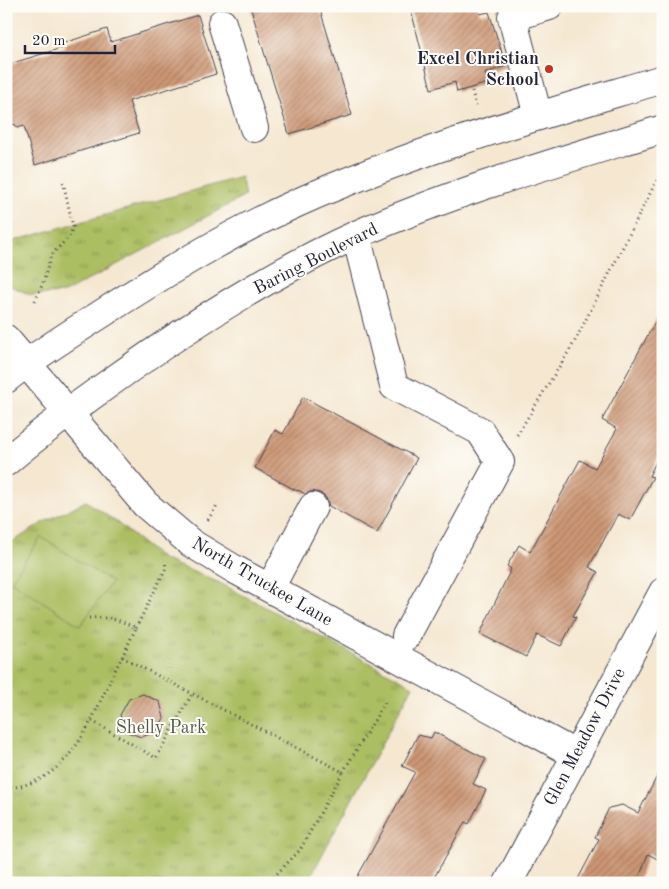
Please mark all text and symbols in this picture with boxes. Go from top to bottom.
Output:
scale bar [25,22,115,54]
text: 20 m [32,34,66,49]
place label: Excel Christian School [416,50,539,89]
marker: Excel Christian School [543,63,555,75]
street label: Baring Boulevard [251,220,381,298]
street label: North Truckee Lane [189,534,335,630]
street label: Glen Meadow Drive [541,665,629,809]
park label: Shelly Park [116,719,206,737]

